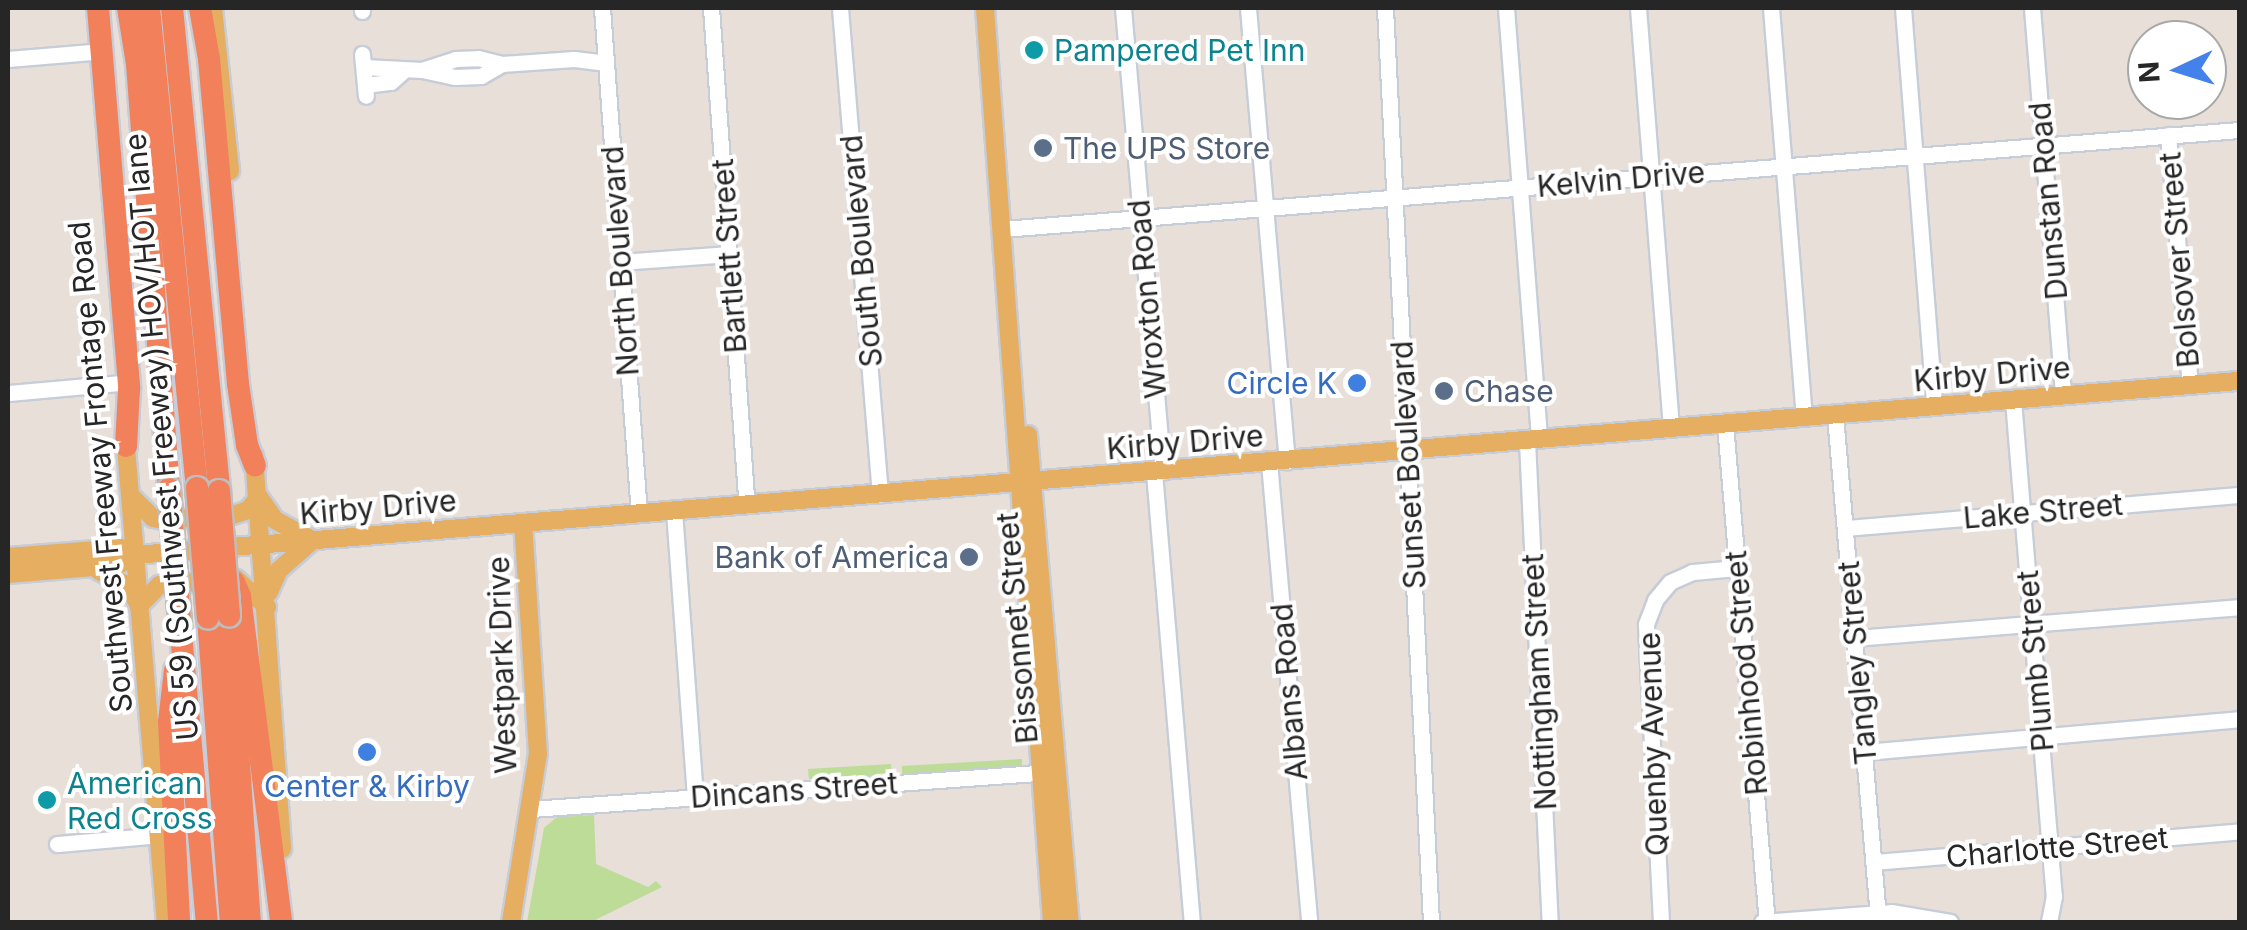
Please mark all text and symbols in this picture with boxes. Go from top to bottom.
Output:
north arrow [2127,20,2227,120]
place label: Pampered Pet Inn [1054,32,1305,68]
marker: Pampered Pet Inn [1023,39,1045,61]
text: N [2131,60,2167,84]
street label: Dunstan Road [2021,101,2075,301]
place label: The UPS Store [1063,130,1270,166]
street label: US 59 (Southwest Freeway) HOV/HOT lane [117,132,205,742]
street label: South Boulevard [833,133,889,369]
marker: The UPS Store [1032,137,1054,159]
street label: North Boulevard [594,145,646,377]
street label: Bolsover Street [2152,151,2206,369]
street label: Kelvin Drive [1535,154,1707,204]
street label: Bartlett Street [704,158,754,354]
street label: Wroxton Road [1120,198,1174,400]
street label: Southwest Freeway Frontage Road [61,220,139,714]
street label: Sunset Boulevard [1384,340,1432,590]
street label: Kirby Drive [1912,349,2072,399]
place label: Circle K [1227,365,1337,401]
marker: Circle K [1346,372,1368,394]
place label: Chase [1464,373,1554,409]
marker: Chase [1433,380,1455,402]
street label: Kirby Drive [1105,417,1265,467]
street label: Kirby Drive [298,482,458,532]
street label: Lake Street [1962,486,2124,536]
street label: Bissonnet Street [989,511,1045,745]
place label: Bank of America [715,539,949,575]
marker: Bank of America [958,546,980,568]
street label: Robinhood Street [1717,549,1775,797]
street label: Nottingham Street [1514,553,1564,811]
street label: Westpark Drive [480,556,524,774]
street label: Tangley Street [1830,560,1884,766]
street label: Plumb Street [2009,569,2061,753]
street label: Albans Road [1263,602,1315,782]
street label: Quenby Avenue [1631,631,1675,857]
marker: Center & Kirby [356,741,378,763]
place label: American Red Cross [67,765,213,836]
street label: Dincans Street [689,765,899,815]
place label: Center & Kirby [264,768,470,804]
marker: American Red Cross [36,789,58,811]
street label: Charlotte Street [1945,819,2169,875]

